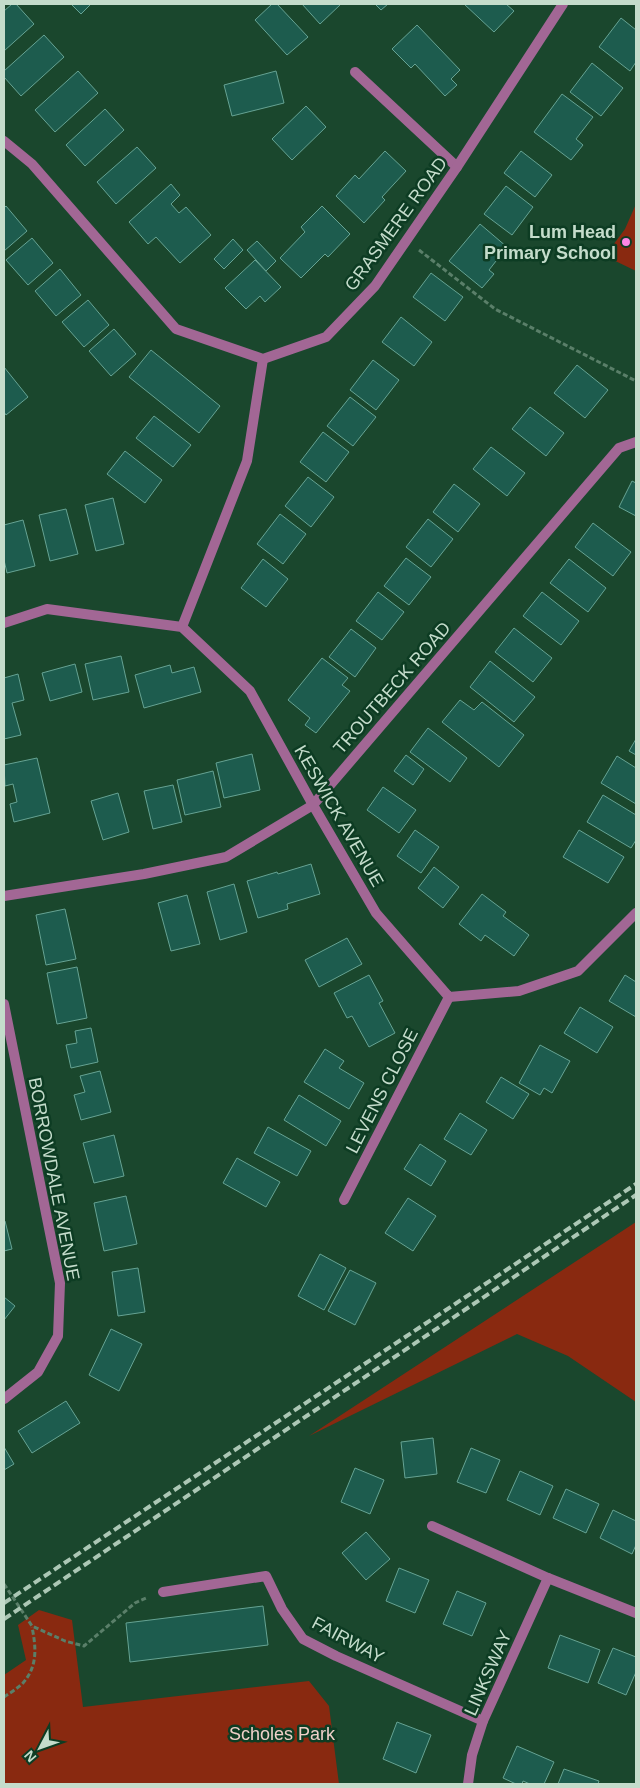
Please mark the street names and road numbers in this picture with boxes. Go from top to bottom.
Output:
street label: GRASMERE ROAD [341,153,451,295]
street label: TROUTBECK ROAD [329,618,455,758]
street label: KESWICK AVENUE [290,742,388,890]
street label: LEVENS CLOSE [342,1025,422,1157]
street label: BORROWDALE AVENUE [24,1076,84,1282]
street label: FAIRWAY [309,1613,387,1667]
street label: LINKSWAY [460,1627,516,1719]

